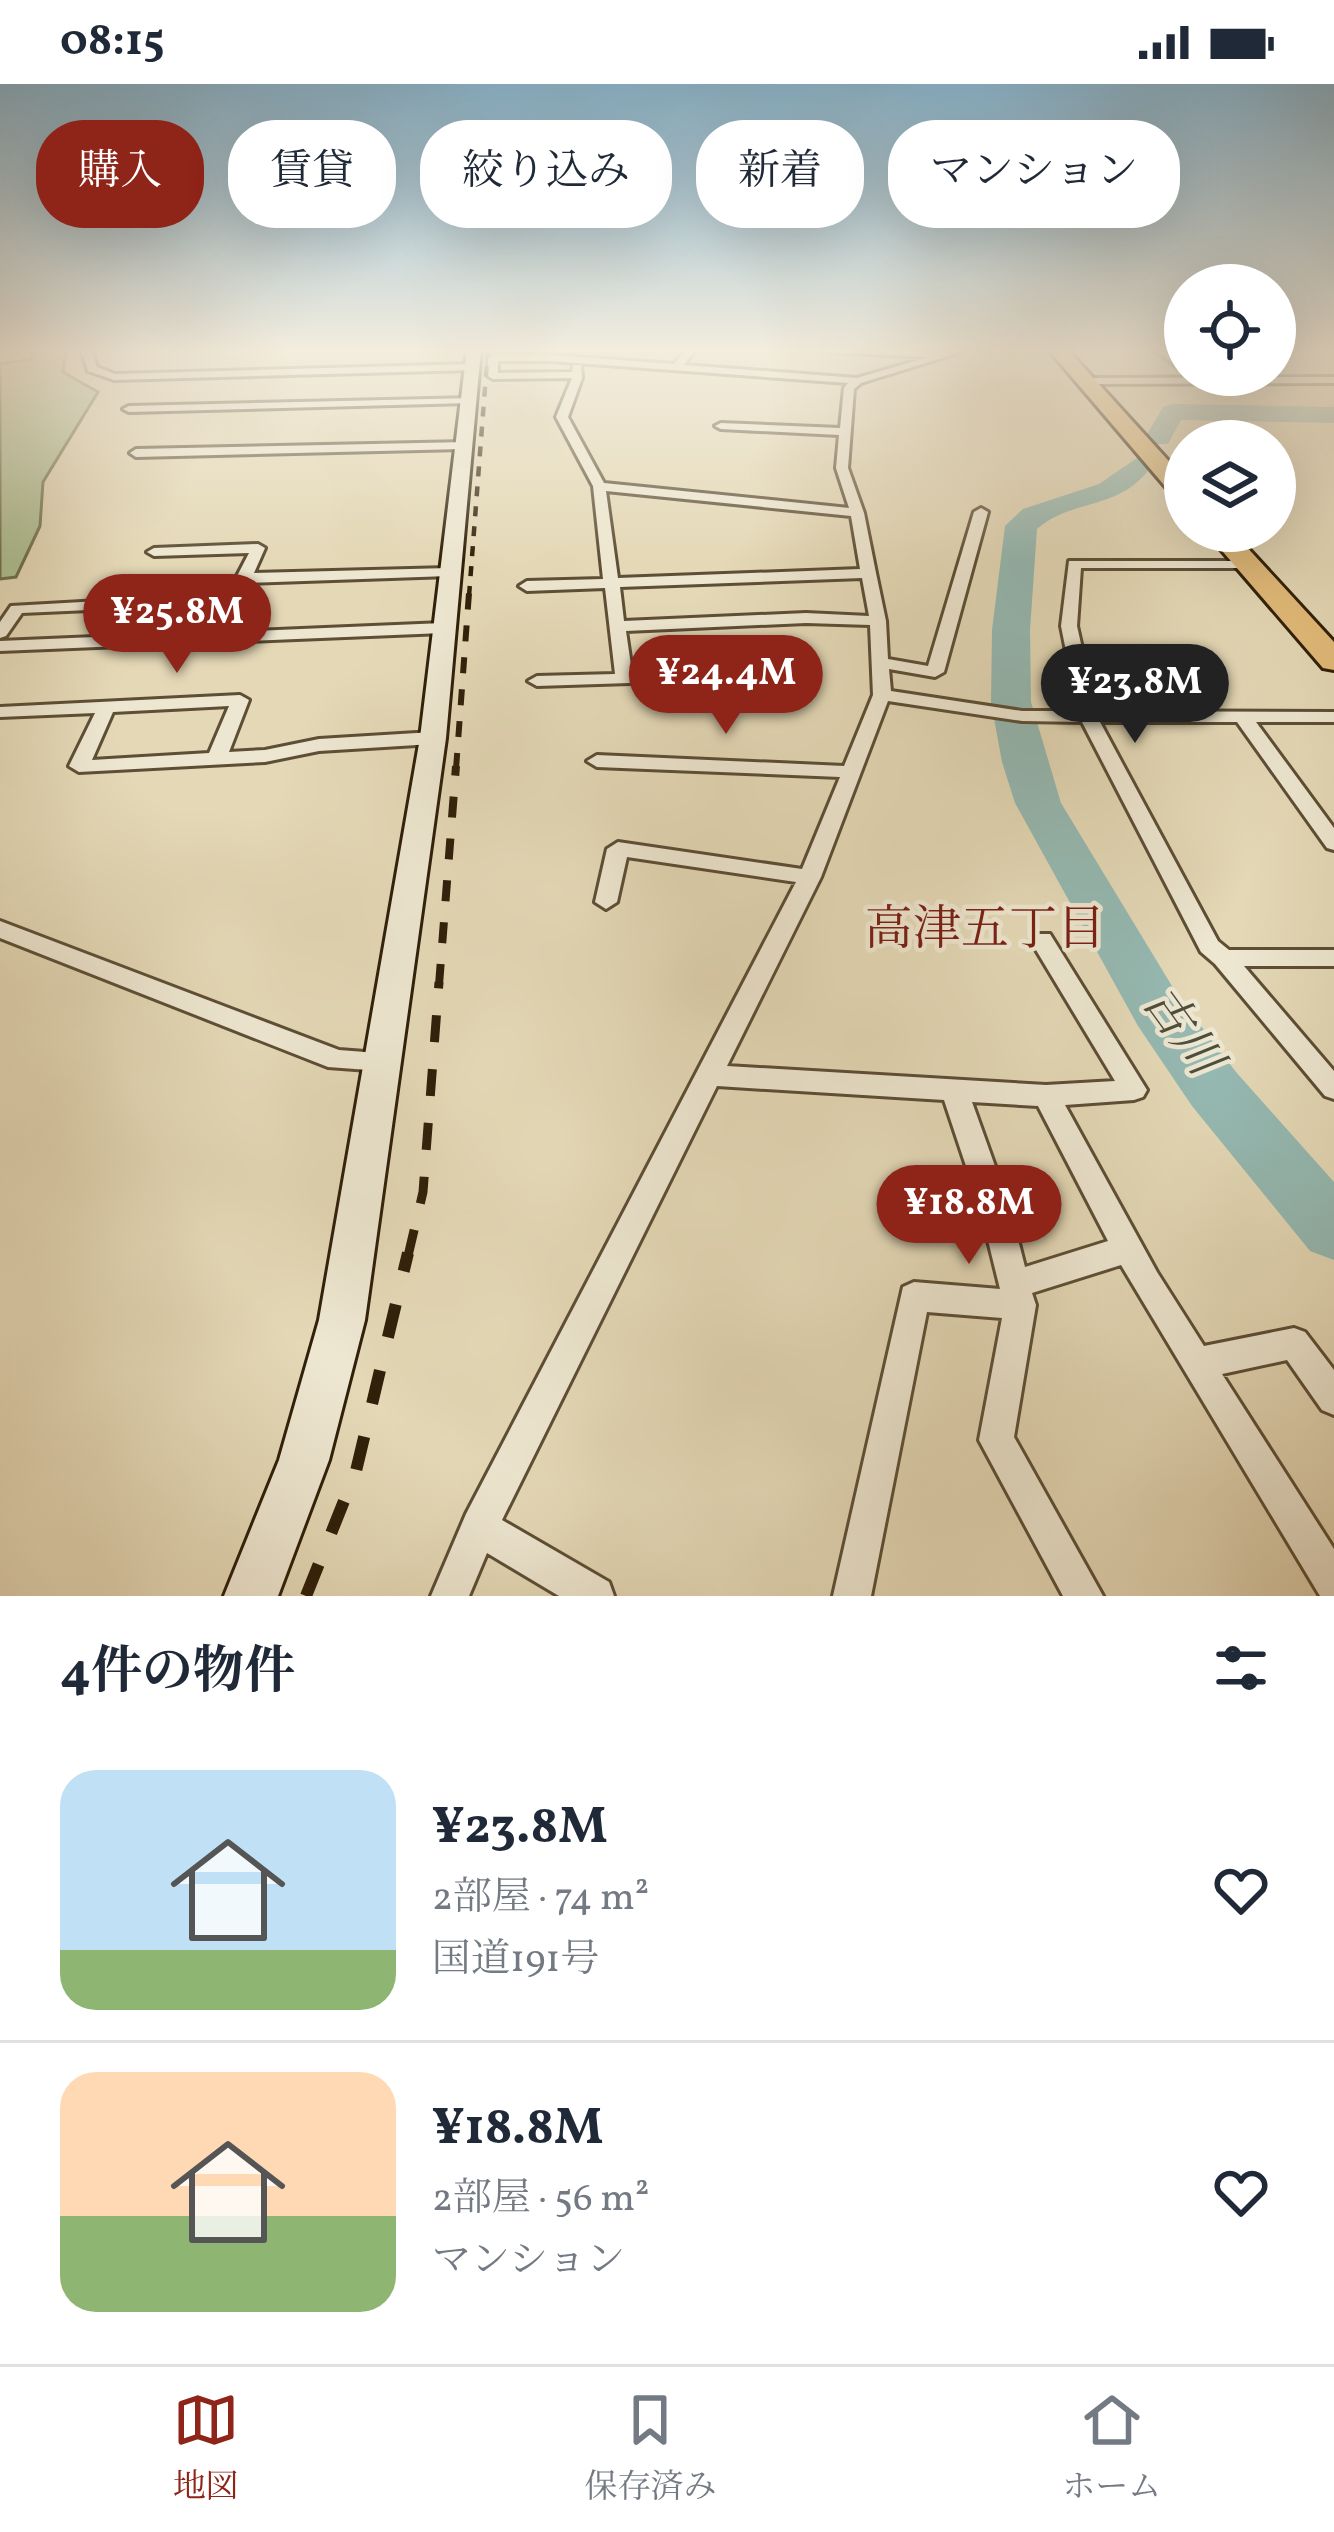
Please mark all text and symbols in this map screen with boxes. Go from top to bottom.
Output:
text: 08:15 [60,11,165,74]
chip: 購入 [36,120,204,228]
chip: 賃貸 [228,120,396,228]
chip: 絞り込み [420,120,672,228]
chip: 新着 [696,120,864,228]
chip: マンション [888,120,1180,228]
map controls [1164,264,1296,552]
button: locate [1164,264,1296,396]
button: layers [1164,420,1296,552]
pin: ¥25.8M [79,574,275,676]
text: ¥25.8M [110,586,244,640]
pin: ¥24.4M [628,635,824,737]
pin: ¥23.8M [1037,644,1233,746]
text: ¥24.4M [656,647,796,701]
text: ¥23.8M [1068,656,1202,710]
district label: 高津五丁目 [865,898,1105,965]
water label: 古川 [1125,973,1238,1095]
pin: ¥18.8M [871,1165,1067,1267]
text: ¥18.8M [904,1177,1034,1231]
icon: filters [1208,1635,1274,1701]
text: 4件の物件 [60,1638,295,1709]
text: ¥23.8M [432,1793,608,1864]
icon: home [156,1818,300,1962]
icon: heart [1208,1857,1274,1923]
text: 2部屋 · 74 m² [432,1872,649,1926]
text: 国道191号 [432,1934,600,1988]
text: ¥18.8M [432,2094,603,2165]
icon: home [156,2120,300,2264]
icon: heart [1208,2159,1274,2225]
text: 2部屋 · 56 m² [432,2173,649,2227]
text: マンション [432,2235,625,2289]
tab: 地図 [173,2387,239,2512]
tab: 保存済み [584,2387,716,2512]
tab: ホーム [1062,2387,1161,2512]

